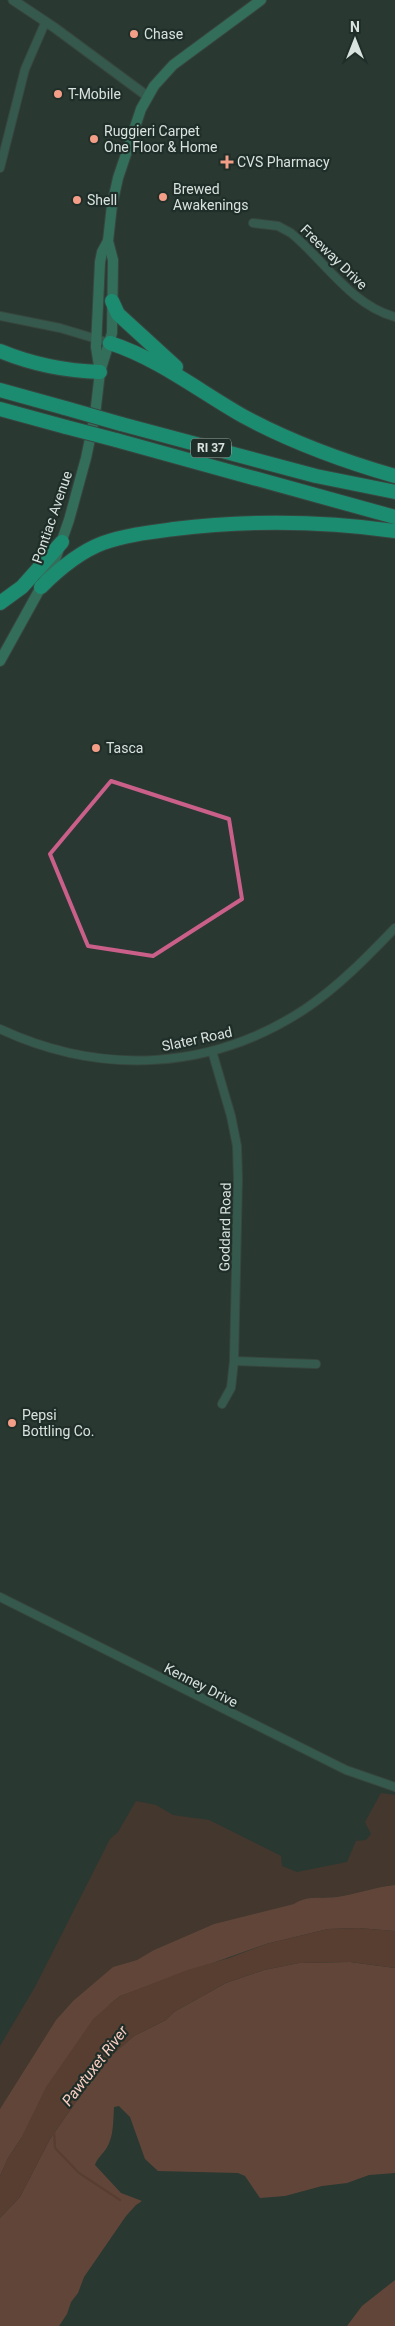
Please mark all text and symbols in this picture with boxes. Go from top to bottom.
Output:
north arrow [330,15,380,65]
text: N [350,19,360,35]
place label: Chase [144,26,183,42]
marker: Chase [128,28,140,40]
place label: T-Mobile [68,86,121,102]
marker: T-Mobile [52,88,64,100]
place label: Ruggieri Carpet One Floor & Home [104,123,217,155]
marker: Ruggieri Carpet One Floor & Home [88,133,100,145]
place label: CVS Pharmacy [237,154,330,170]
marker: CVS Pharmacy [221,156,233,168]
place label: Brewed Awakenings [173,181,248,213]
marker: Brewed Awakenings [157,191,169,203]
place label: Shell [87,192,117,208]
marker: Shell [71,194,83,206]
street label: Freeway Drive [297,221,371,293]
road number: RI 37 [191,438,231,458]
street label: Pontiac Avenue [29,469,75,565]
place label: Tasca [106,740,143,756]
marker: Tasca [90,742,102,754]
street label: Slater Road [160,1024,234,1054]
street label: Goddard Road [216,1182,234,1272]
place label: Pepsi Bottling Co. [22,1407,95,1439]
marker: Pepsi Bottling Co. [6,1417,18,1429]
street label: Kenney Drive [162,1660,240,1710]
water label: Pawtuxet River [58,2022,132,2109]

